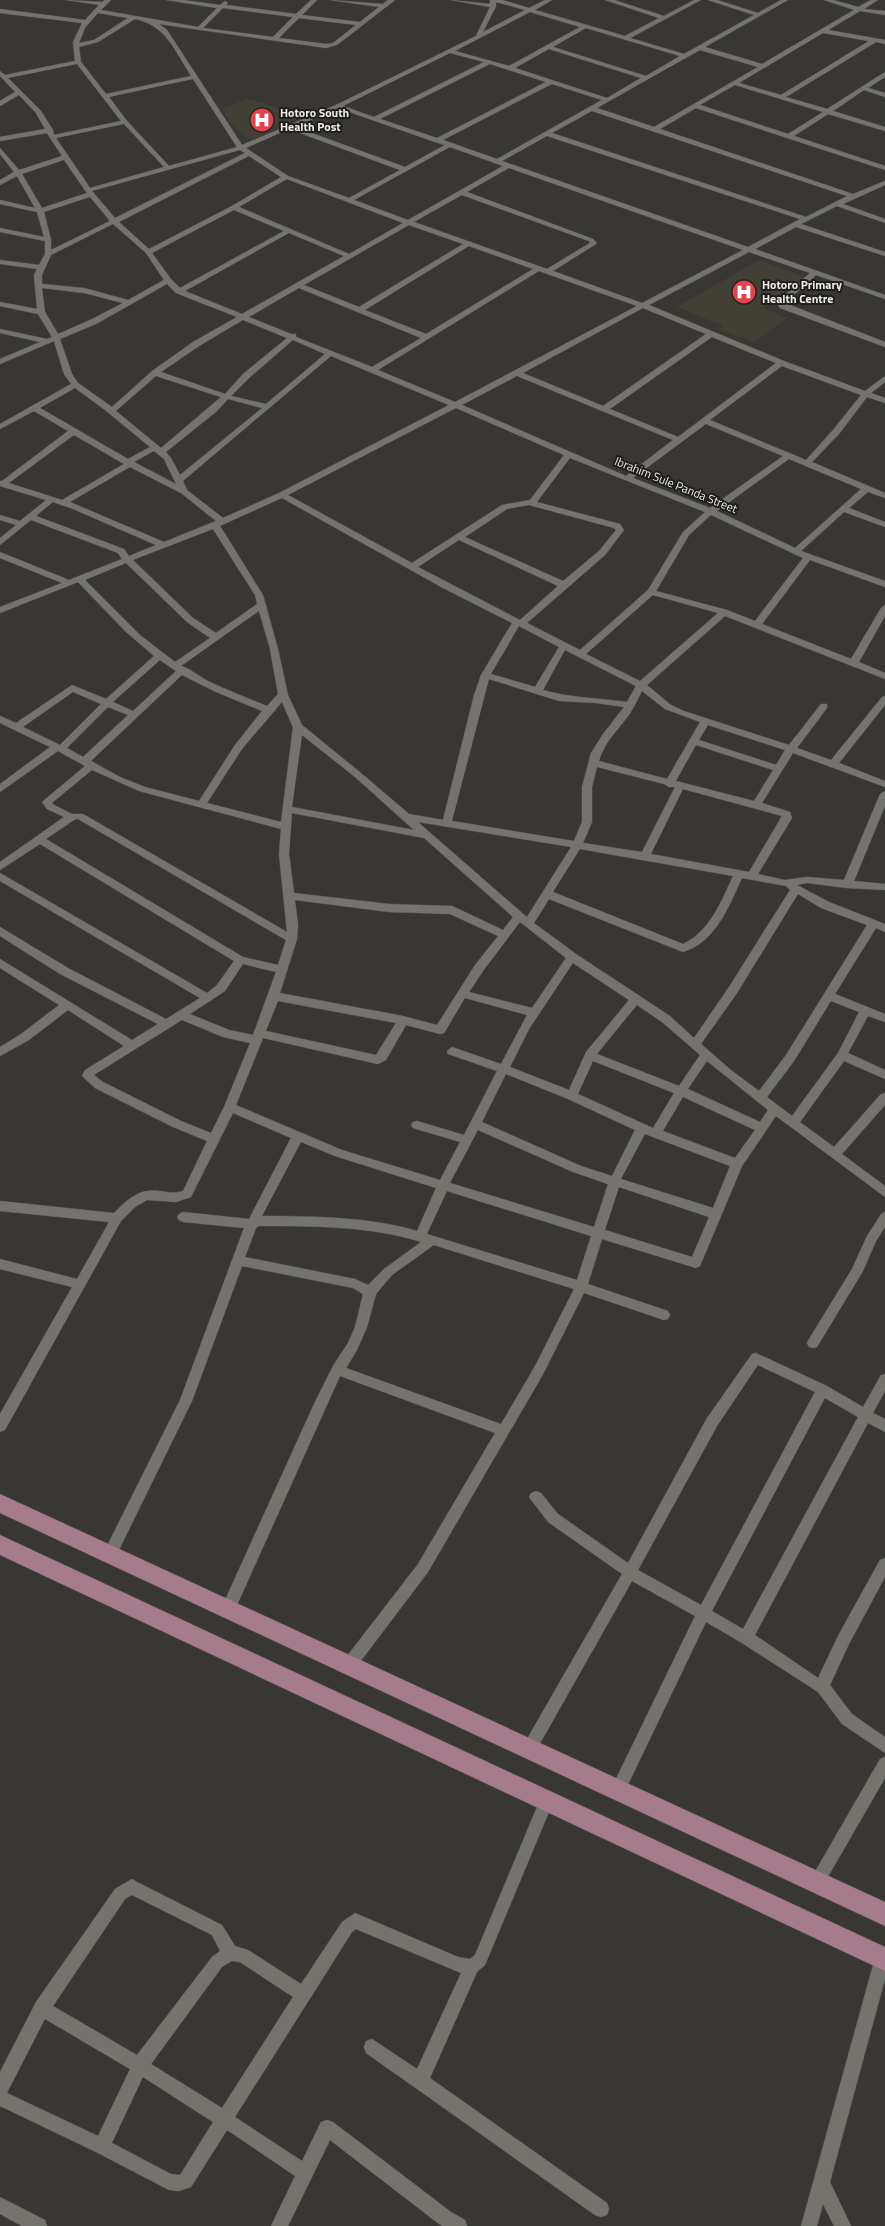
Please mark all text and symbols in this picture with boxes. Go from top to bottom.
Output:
place label: Hotoro South Health Post [280,103,349,136]
hospital icon: Hotoro South Health Post [249,107,275,133]
place label: Hotoro Primary Health Centre [762,275,842,308]
hospital icon: Hotoro Primary Health Centre [731,279,757,305]
street label: Ibrahim Sule Panda Street [612,451,741,518]

